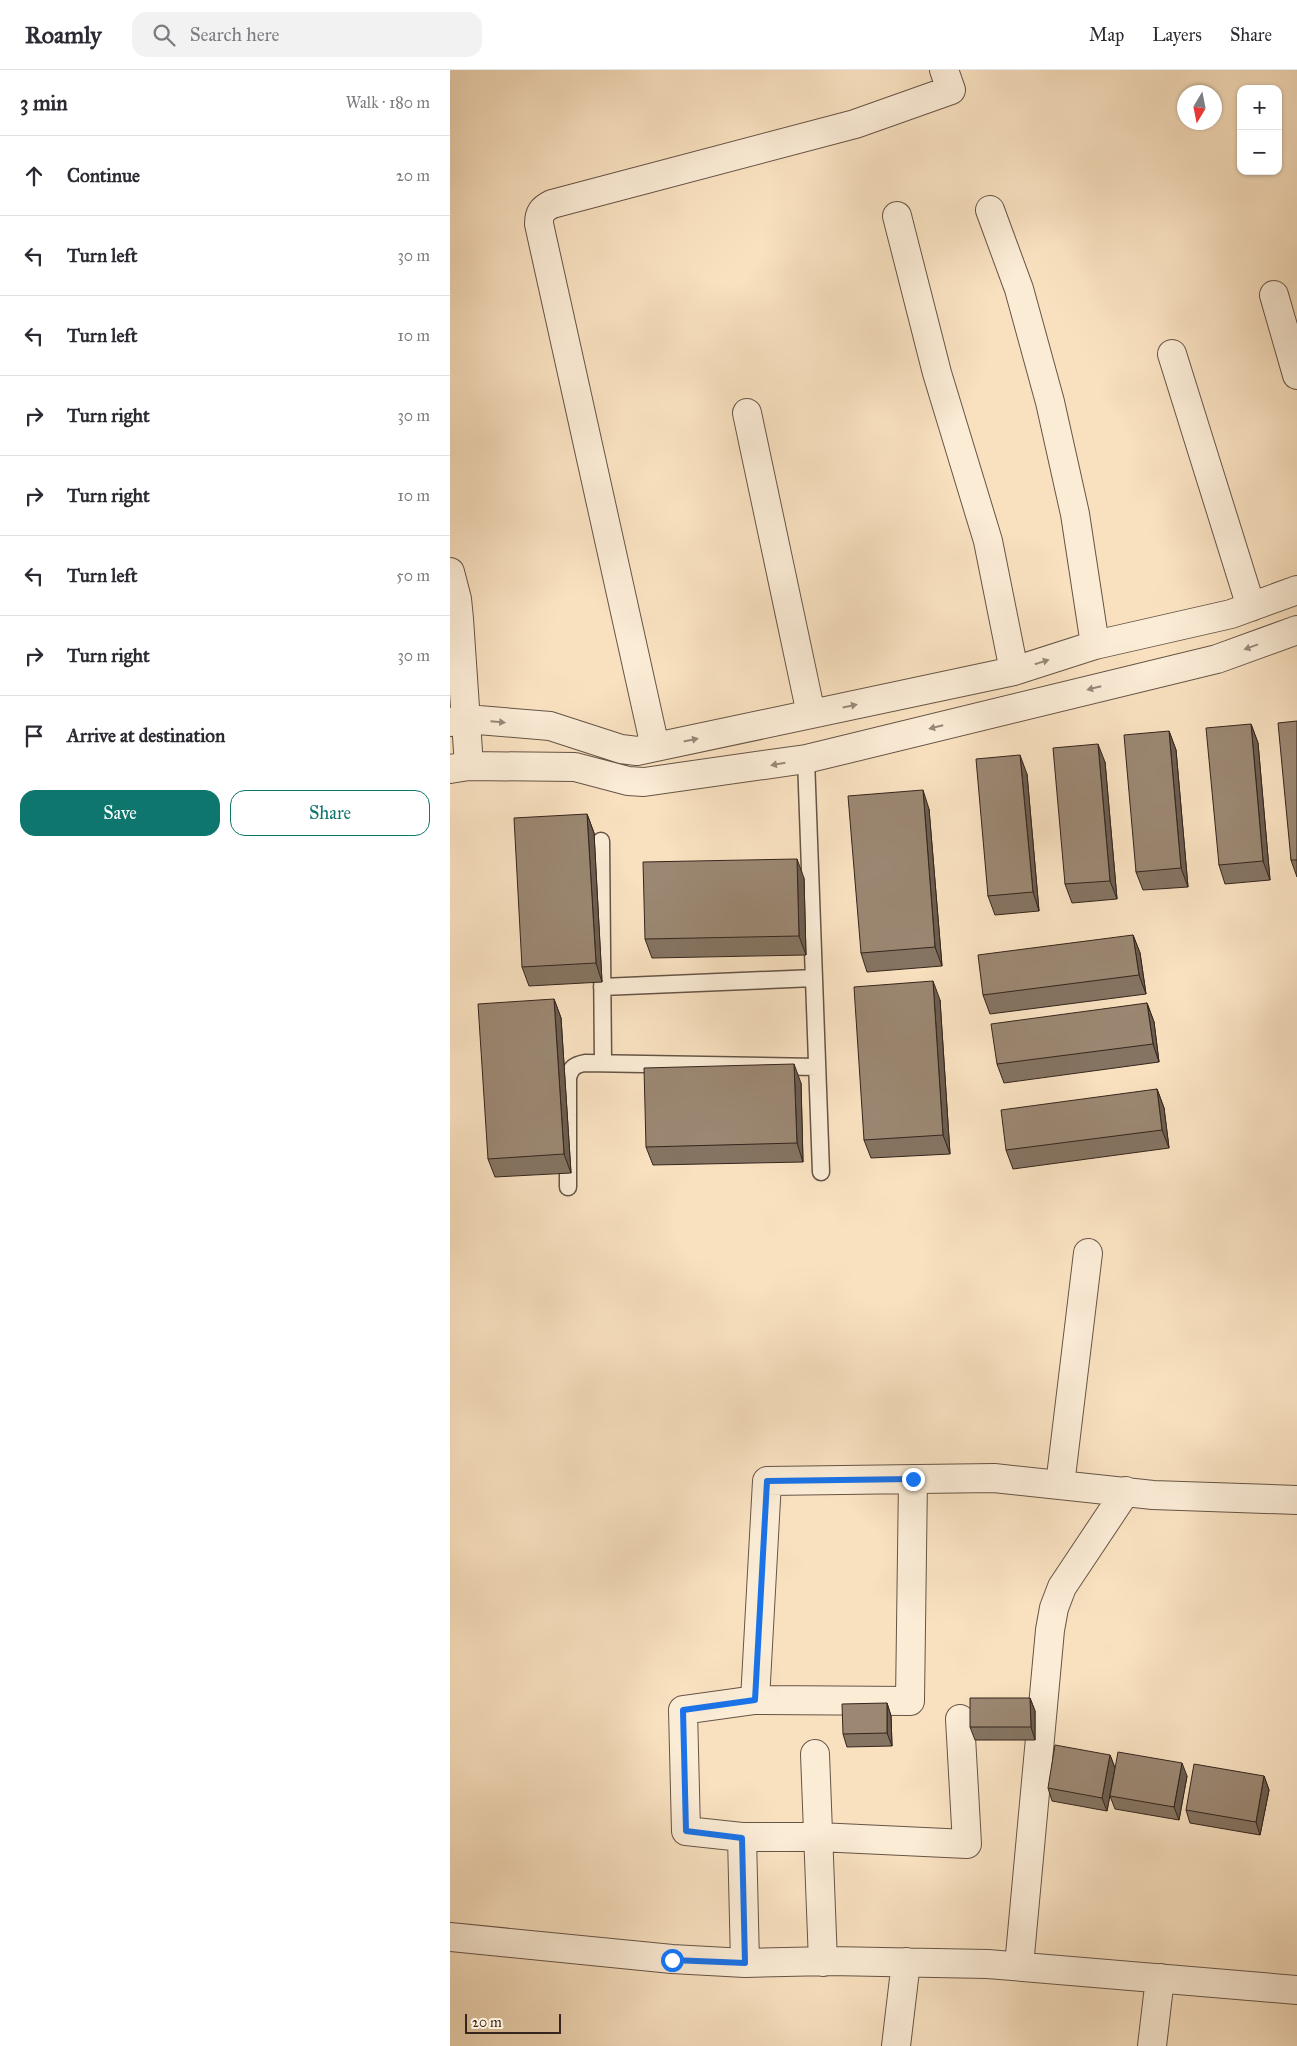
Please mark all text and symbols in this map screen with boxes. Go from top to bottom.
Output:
search box [132,12,482,57]
text: Roamly [25,20,102,50]
icon: search [150,21,178,49]
text: Search here [190,23,280,46]
text: Map [1089,24,1124,46]
text: Layers [1152,24,1202,46]
text: Share [1230,24,1272,46]
north arrow [1177,85,1222,130]
map controls [1237,85,1282,175]
button: + [1237,85,1282,130]
text: 3 min [20,90,68,116]
text: Walk · 180 m [346,93,430,112]
button: − [1237,130,1282,175]
icon: ahead [20,162,48,190]
text: Continue [67,164,140,187]
text: 20 m [396,166,430,185]
icon: left [20,242,48,270]
text: Turn left [67,244,137,267]
text: 30 m [397,246,430,265]
icon: left [20,322,48,350]
text: Turn left [67,324,137,347]
text: 10 m [398,326,430,345]
icon: right [20,402,48,430]
text: Turn right [67,404,150,427]
text: 30 m [397,406,430,425]
icon: right [20,482,48,510]
text: Turn right [67,484,150,507]
text: 10 m [398,486,430,505]
icon: left [20,562,48,590]
text: Turn left [67,564,137,587]
text: 50 m [396,566,430,585]
icon: right [20,642,48,670]
text: Turn right [67,644,150,667]
one-way arrow [1244,644,1259,651]
text: 30 m [397,646,430,665]
one-way arrow [1035,657,1050,665]
one-way arrow [1087,684,1102,692]
one-way arrow [842,701,858,709]
one-way arrow [491,718,507,726]
icon: arrive [20,722,48,750]
one-way arrow [929,723,944,731]
text: Arrive at destination [67,724,225,747]
one-way arrow [683,735,699,743]
one-way arrow [770,760,786,768]
button: Save [20,790,220,836]
button: Share [230,790,430,836]
route end [902,1468,925,1491]
route start [661,1949,684,1972]
scale bar [465,2011,561,2034]
text: 20 m [472,2014,502,2031]

